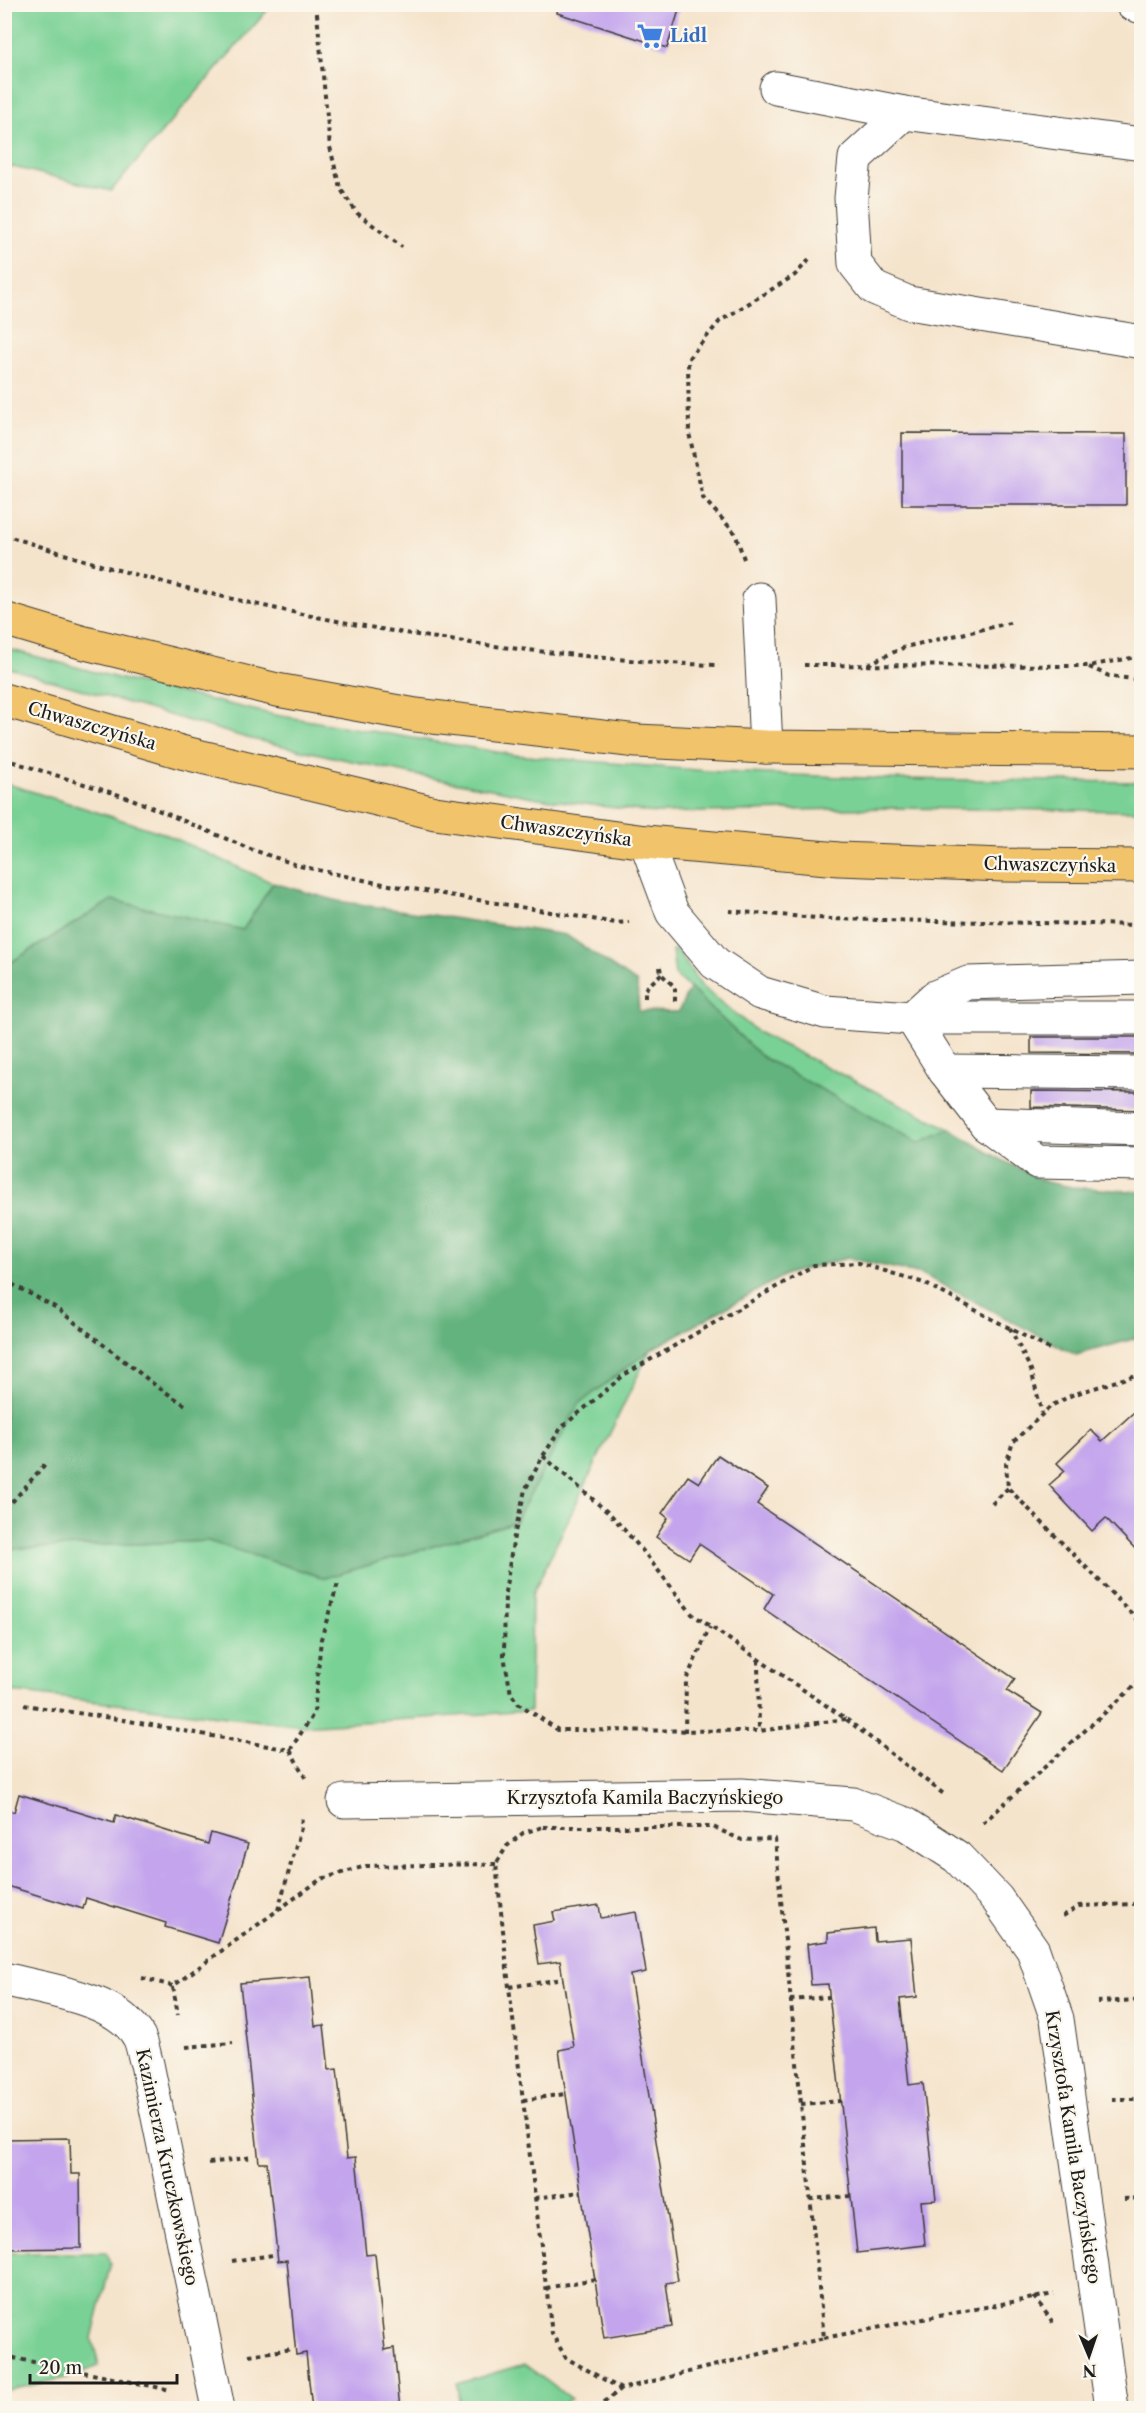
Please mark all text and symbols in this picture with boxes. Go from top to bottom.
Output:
supermarket icon: Lidl [635,21,665,51]
place label: Lidl [670,25,707,47]
street label: Chwaszczyńska [25,697,159,755]
street label: Chwaszczyńska [499,811,634,851]
street label: Chwaszczyńska [983,853,1117,877]
street label: Krzysztofa Kamila Baczyńskiego [507,1787,783,1809]
street label: Krzysztofa Kamila Baczyńskiego [1040,2009,1106,2285]
street label: Kazimierza Kruczkowskiego [131,2046,203,2288]
north arrow [1059,2326,1119,2386]
scale bar [30,2347,177,2385]
text: 20 m [39,2357,83,2379]
text: N [1082,2361,1097,2381]

